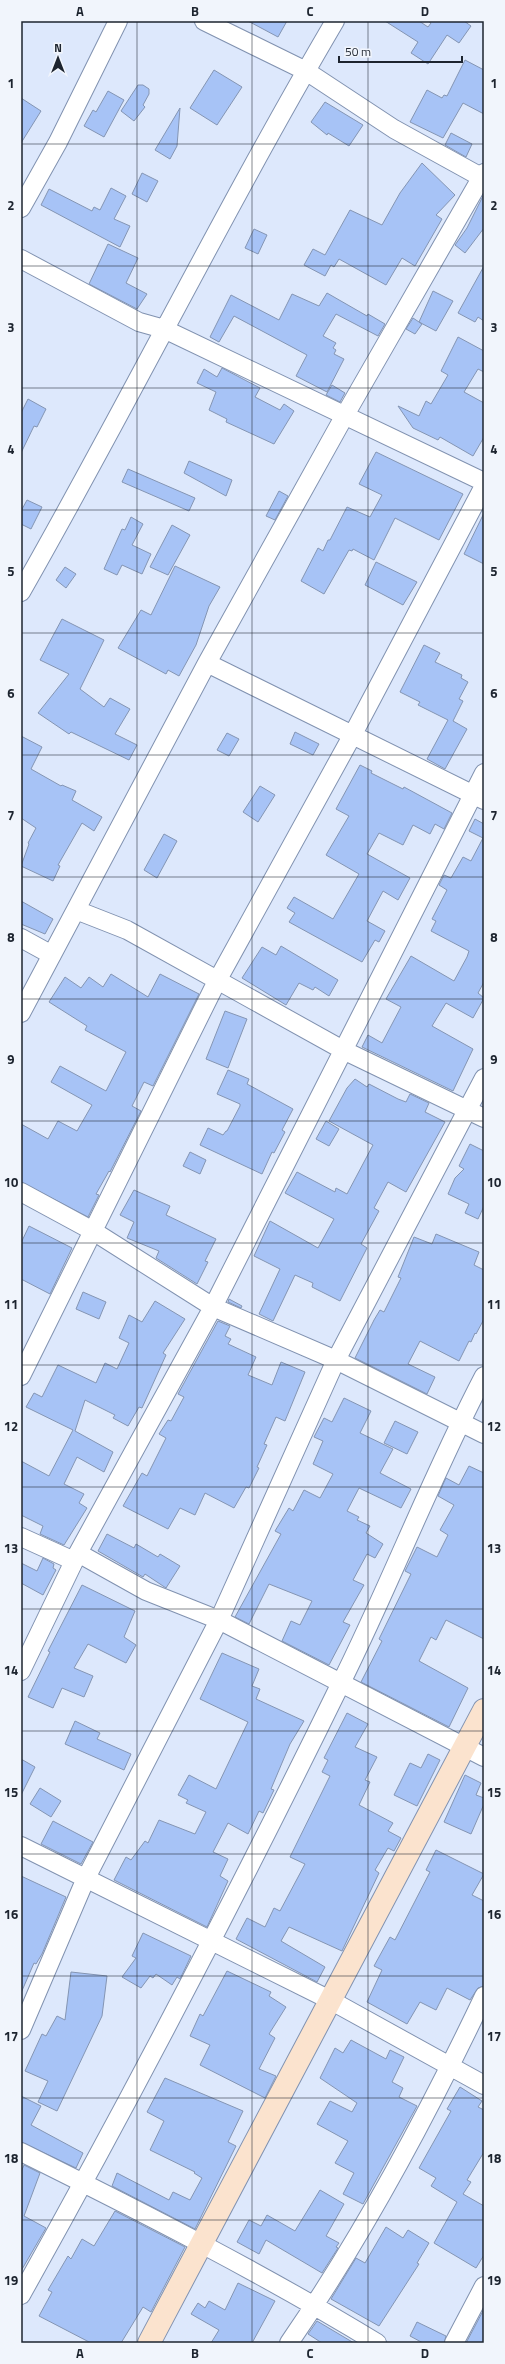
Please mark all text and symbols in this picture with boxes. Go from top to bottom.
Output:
text: A [76,1,84,21]
text: B [191,1,199,21]
text: C [306,1,314,21]
text: D [421,1,429,21]
north arrow [38,38,78,78]
scale bar [339,38,462,64]
text: N [54,40,62,56]
text: 50 m [345,42,371,61]
text: 1 [7,73,15,93]
text: 1 [490,73,498,93]
text: 2 [7,195,15,215]
text: 2 [490,195,498,215]
text: 3 [7,317,15,337]
text: 3 [490,317,498,337]
text: 4 [7,439,15,459]
text: 4 [490,439,498,459]
text: 5 [7,561,15,581]
text: 5 [490,561,498,581]
text: 6 [7,683,15,703]
text: 6 [490,683,498,703]
text: 7 [7,805,15,825]
text: 7 [490,805,498,825]
text: 8 [7,927,15,947]
text: 8 [490,927,498,947]
text: 9 [7,1049,15,1069]
text: 9 [490,1049,498,1069]
text: 10 [4,1172,18,1192]
text: 10 [487,1172,501,1192]
text: 11 [4,1294,18,1314]
text: 11 [487,1294,501,1314]
text: 12 [4,1416,18,1436]
text: 12 [487,1416,501,1436]
text: 13 [4,1538,18,1558]
text: 13 [487,1538,501,1558]
text: 14 [4,1660,18,1680]
text: 14 [487,1660,501,1680]
text: 15 [4,1782,18,1802]
text: 15 [487,1782,501,1802]
text: 16 [4,1904,18,1924]
text: 16 [487,1904,501,1924]
text: 17 [4,2026,18,2046]
text: 17 [487,2026,501,2046]
text: 18 [4,2148,18,2168]
text: 18 [487,2148,501,2168]
text: 19 [4,2270,18,2290]
text: 19 [487,2270,501,2290]
text: A [76,2343,84,2363]
text: B [191,2343,199,2363]
text: C [306,2343,314,2363]
text: D [421,2343,429,2363]

